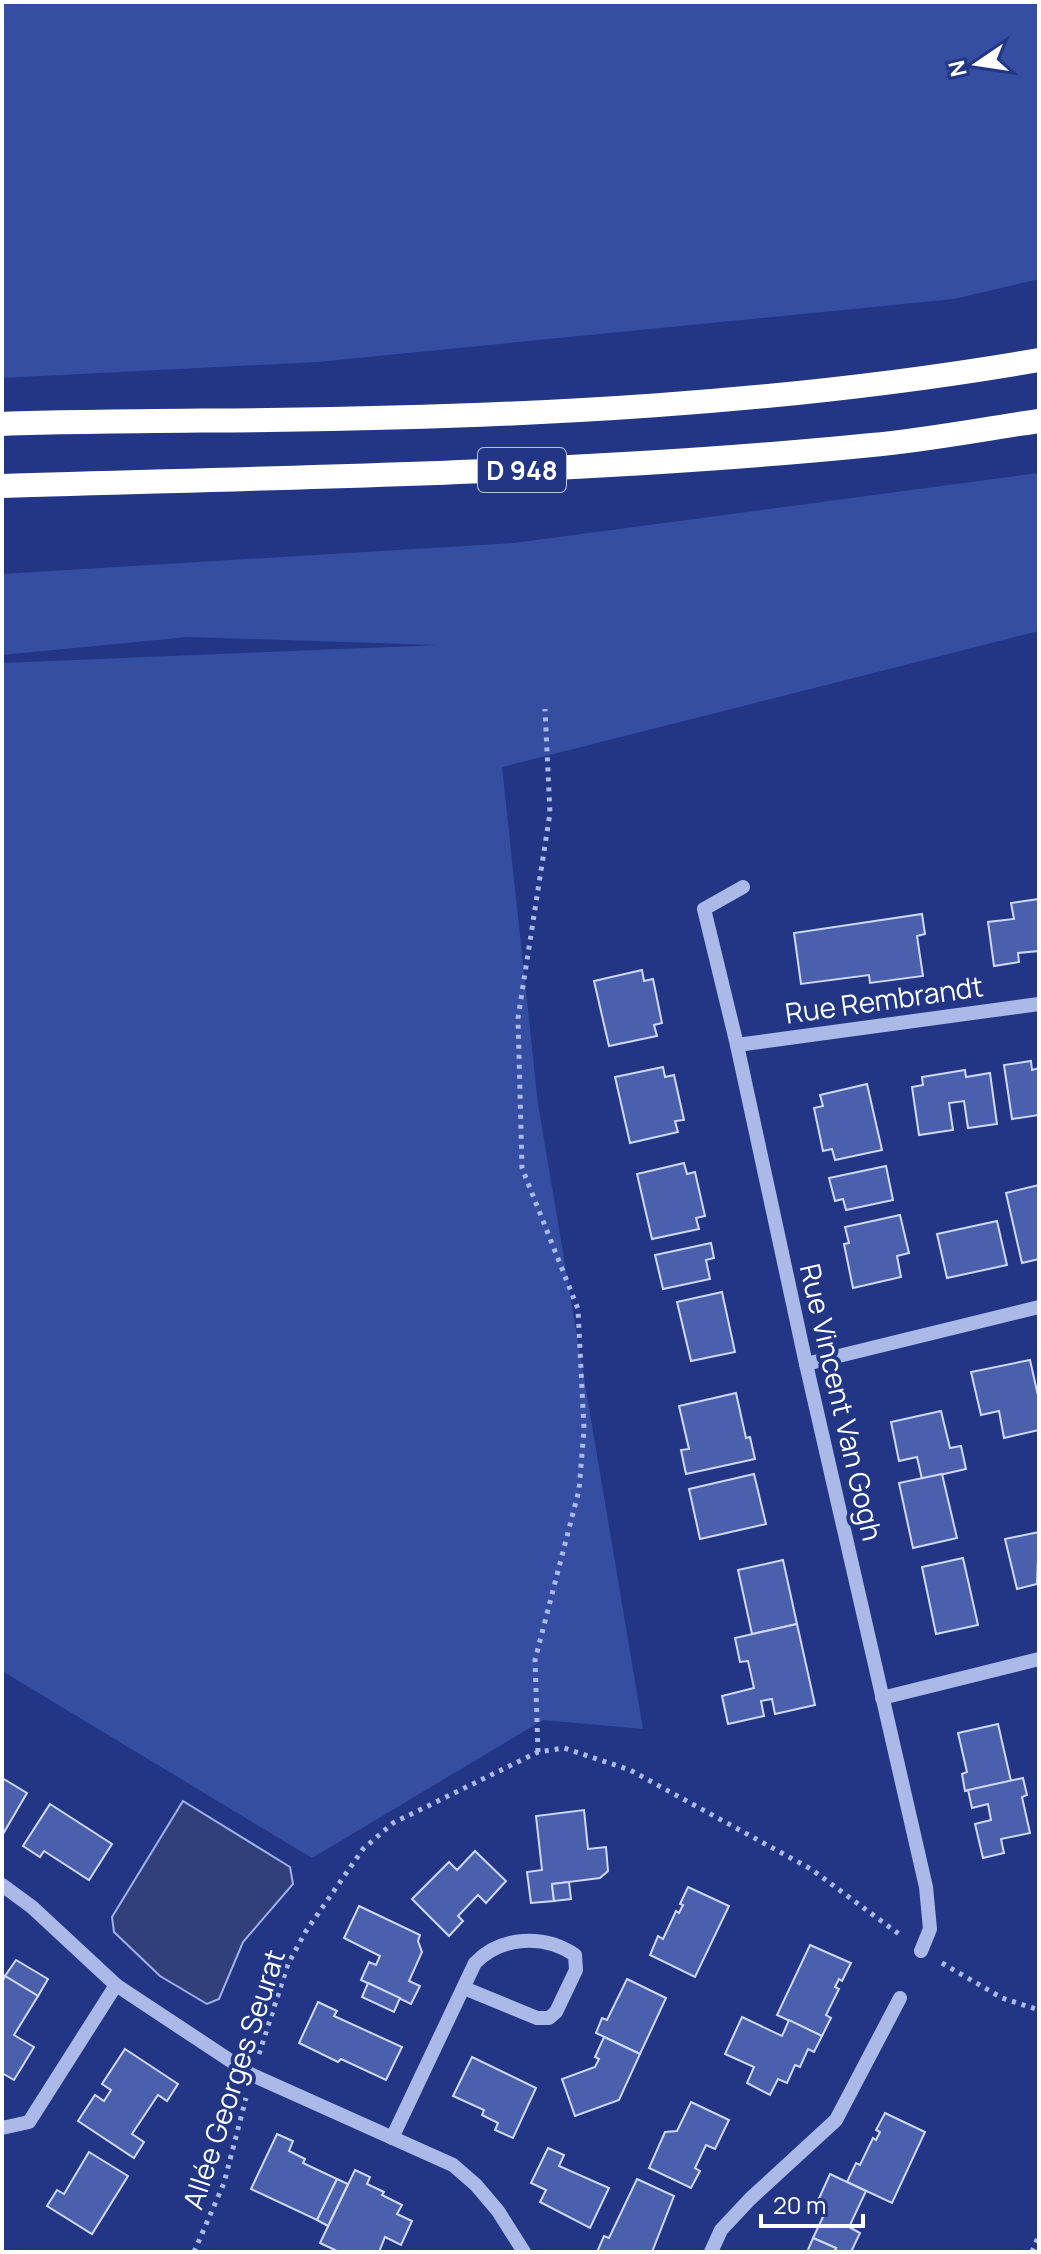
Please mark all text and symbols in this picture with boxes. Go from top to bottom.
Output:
north arrow [937,24,1017,104]
text: N [941,57,974,80]
road number: D 948 [478,448,566,492]
street label: Rue Rembrandt [783,966,985,1032]
street label: Rue Vincent Van Gogh [792,1260,892,1544]
street label: Allée Georges Seurat [173,1944,293,2214]
scale bar [761,2178,863,2228]
text: 20 m [773,2188,826,2221]

